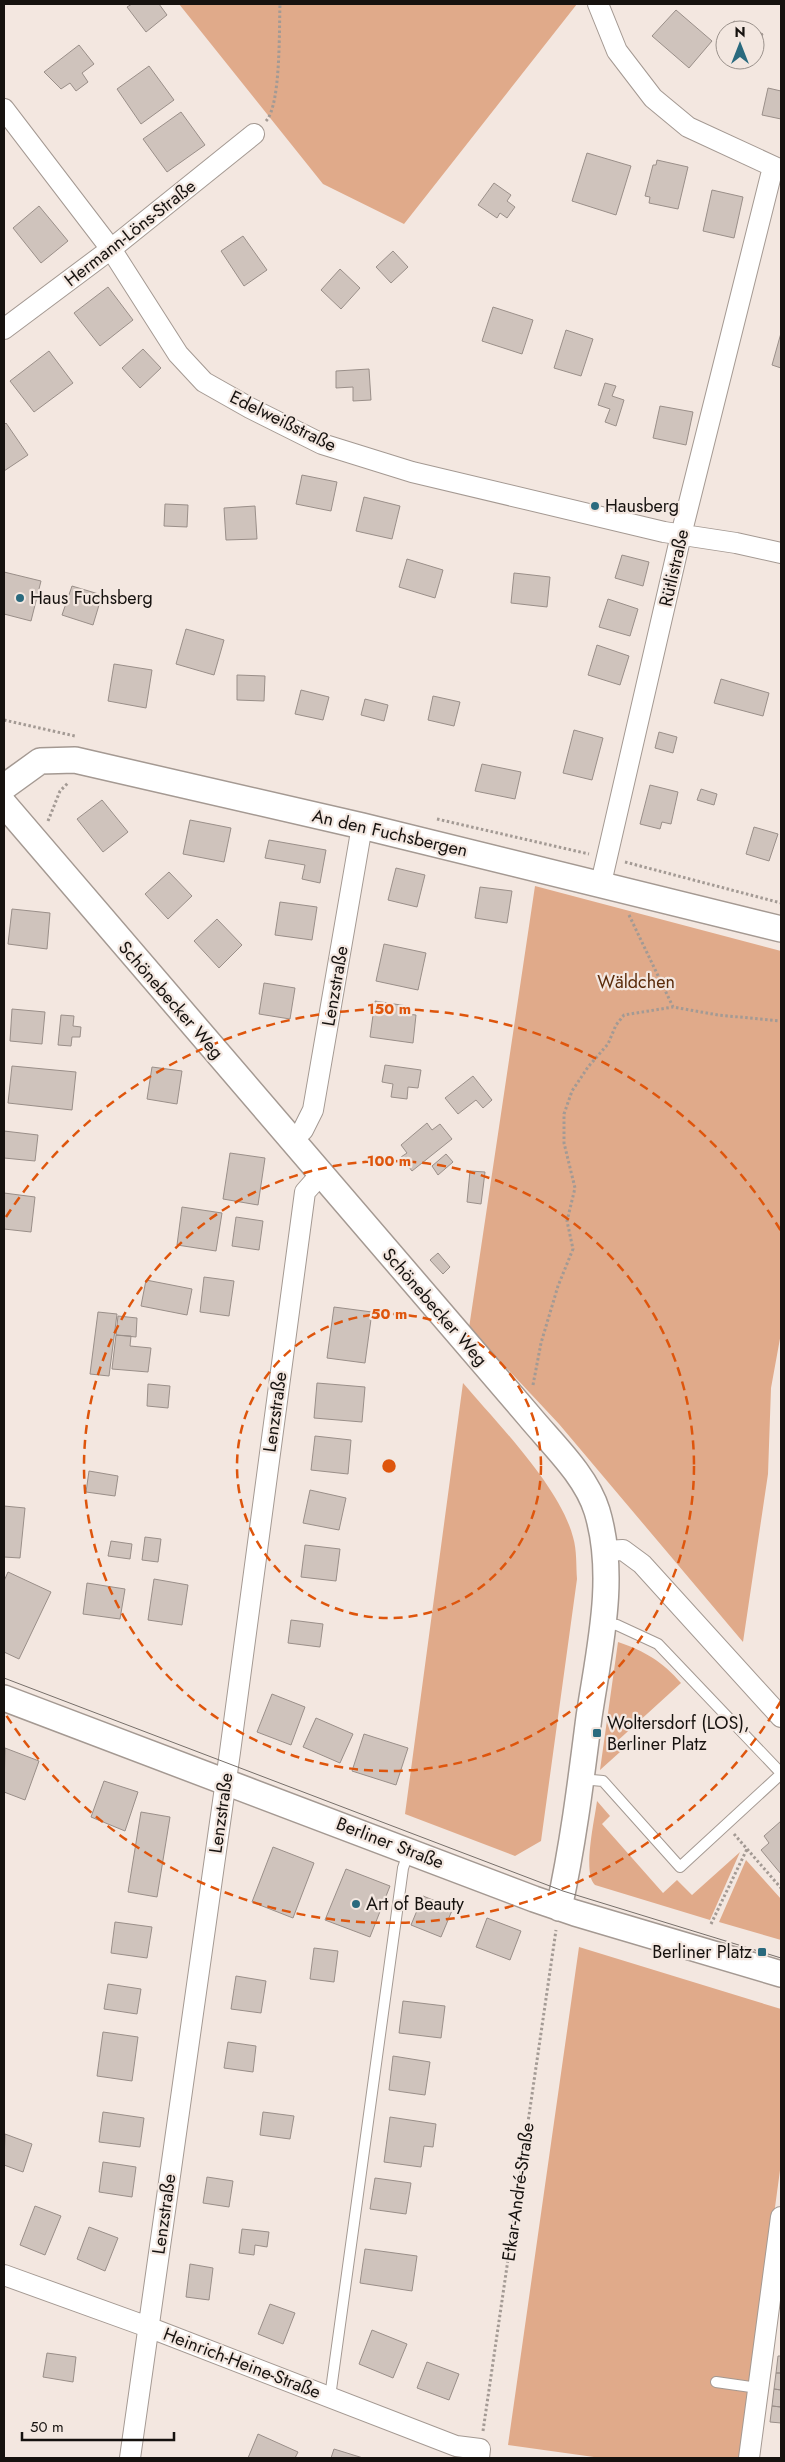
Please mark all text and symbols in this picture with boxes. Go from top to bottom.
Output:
north arrow [715,20,765,70]
text: N [734,22,746,42]
street label: Hermann-Löns-Straße [59,173,201,293]
street label: Edelweißstraße [225,384,341,458]
place label: Hausberg [605,493,679,519]
marker: Hausberg [589,500,601,512]
street label: Rütlistraße [653,527,695,609]
place label: Haus Fuchsberg [30,585,153,611]
marker: Haus Fuchsberg [14,592,26,604]
street label: An den Fuchsbergen [310,802,470,864]
street label: Schönebecker Weg [112,935,230,1065]
street label: Lenzstraße [315,944,355,1028]
park label: Wäldchen [597,969,675,995]
text: 150 m [367,998,411,1020]
text: 100 m [367,1150,411,1172]
street label: Schönebecker Weg [376,1242,494,1372]
text: 50 m [371,1303,407,1325]
street label: Lenzstraße [256,1370,294,1454]
centre of rings [380,1457,398,1475]
place label: Woltersdorf (LOS), Berliner Platz [607,1710,750,1757]
marker: Woltersdorf (LOS), Berliner Platz [591,1727,603,1739]
street label: Lenzstraße [202,1771,240,1855]
street label: Berliner Straße [333,1811,447,1875]
place label: Art of Beauty [366,1891,464,1917]
marker: Art of Beauty [350,1898,362,1910]
place label: Berliner Platz [652,1939,753,1965]
marker: Berliner Platz [756,1946,768,1958]
street label: Etkar-André-Straße [495,2121,541,2263]
street label: Lenzstraße [145,2172,183,2256]
street label: Heinrich-Heine-Straße [160,2321,324,2405]
scale bar [22,2410,175,2442]
text: 50 m [30,2416,64,2438]

